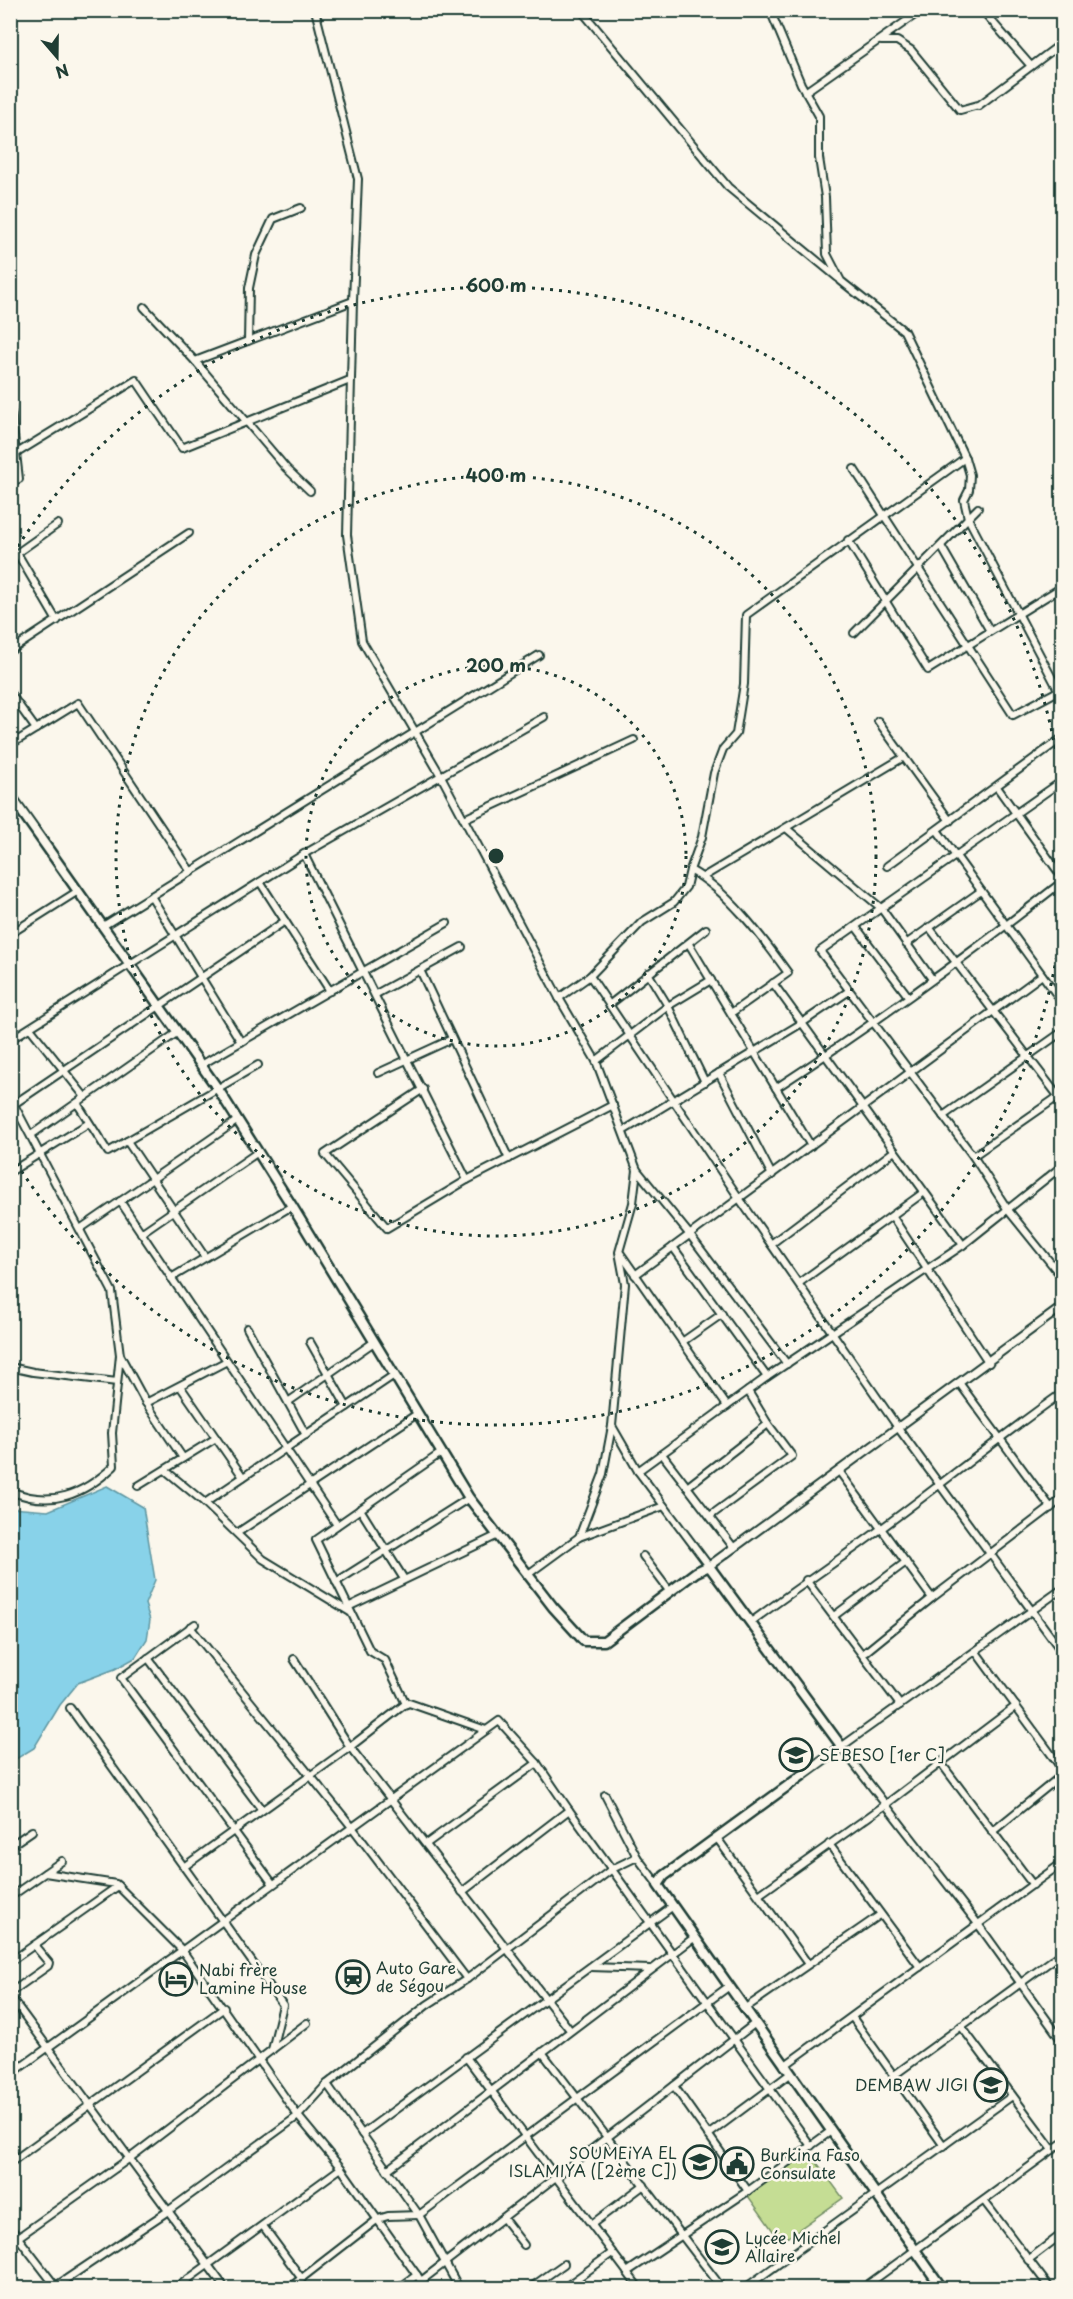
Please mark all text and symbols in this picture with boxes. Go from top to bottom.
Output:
north arrow [27,27,87,87]
text: N [52,59,73,85]
text: 600 m [465,271,527,298]
text: 400 m [466,461,526,488]
text: 200 m [466,651,526,678]
centre of rings [486,846,506,866]
school or university icon: SEBESO [1er C] [778,1737,814,1773]
place label: SEBESO [1er C] [819,1742,945,1766]
place label: Auto Gare de Ségou [376,1955,456,1997]
place label: Nabi frère Lamine House [199,1957,307,1999]
station icon: Auto Gare de Ségou [335,1959,371,1995]
hotel icon: Nabi frère Lamine House [158,1961,194,1997]
school or university icon: DEMBAW JIGI [973,2067,1009,2103]
place label: DEMBAW JIGI [855,2072,968,2096]
place label: SOUMEiYA EL ISLAMIYA ([2ème C]) [509,2140,677,2182]
place label: Burkina Faso Consulate [760,2142,860,2184]
school or university icon: SOUMEiYA EL ISLAMIYA ([2ème C]) [682,2144,718,2180]
public building icon: Burkina Faso Consulate [719,2146,755,2182]
place label: Lycée Michel Allaire [745,2225,841,2267]
school or university icon: Lycée Michel Allaire [704,2229,740,2265]

